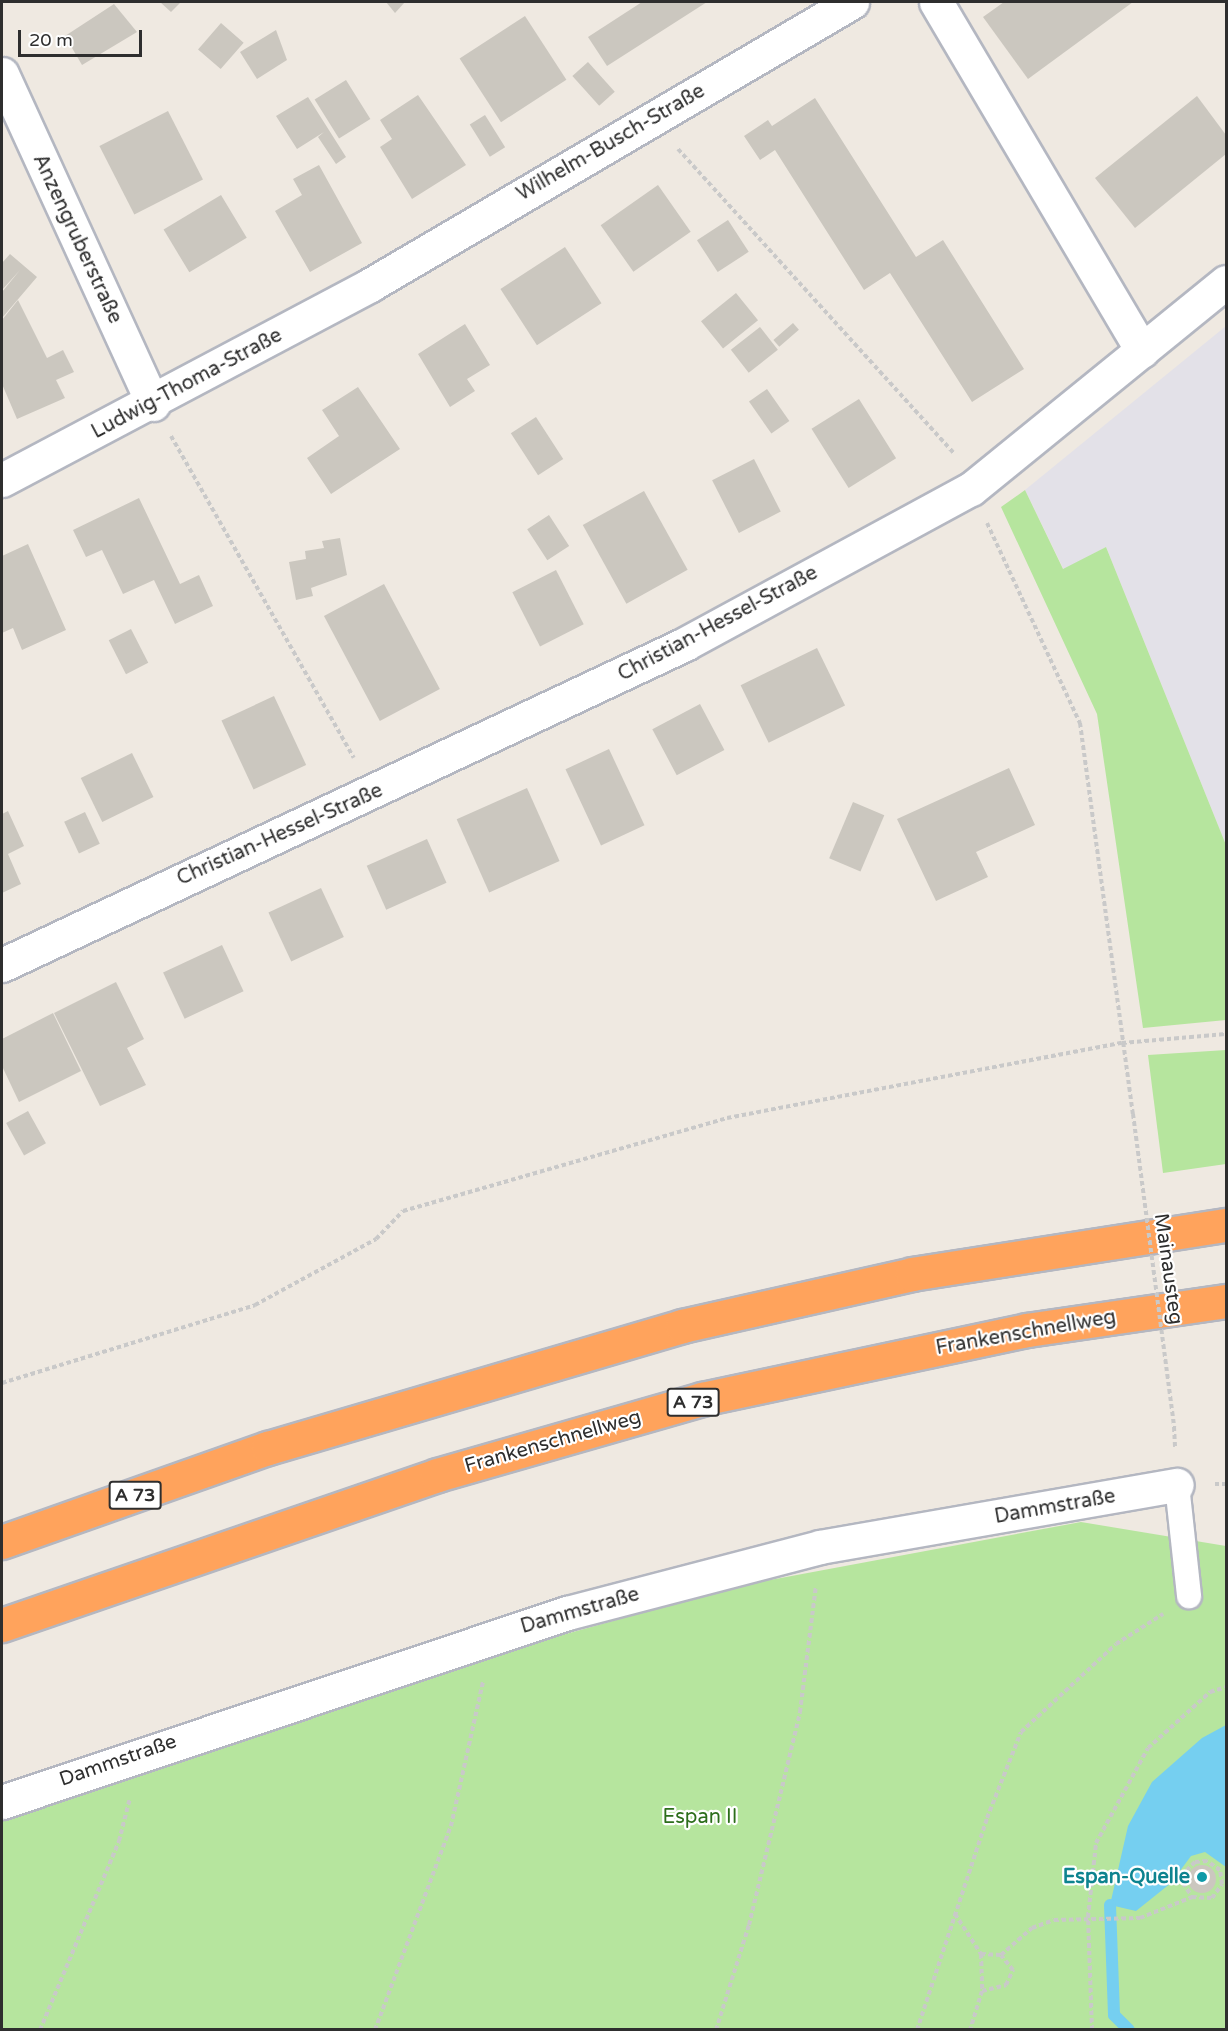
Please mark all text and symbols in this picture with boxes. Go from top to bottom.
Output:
scale bar [21,18,146,56]
text: 20 m [29,29,73,51]
street label: Wilhelm-Busch-Straße [513,79,709,207]
street label: Anzengruberstraße [27,151,127,327]
street label: Ludwig-Thoma-Straße [88,324,286,444]
street label: Christian-Hessel-Straße [614,561,822,687]
street label: Christian-Hessel-Straße [173,779,387,891]
street label: Mainausteg [1148,1212,1188,1326]
street label: Frankenschnellweg [934,1305,1118,1361]
road number: A 73 [666,1387,720,1417]
street label: Frankenschnellweg [462,1405,644,1479]
road number: A 73 [108,1480,162,1510]
street label: Dammstraße [993,1485,1117,1529]
street label: Dammstraße [518,1583,642,1639]
street label: Dammstraße [56,1730,180,1792]
park label: Espan II [663,1805,737,1829]
place label: Espan-Quelle [1063,1865,1190,1889]
marker: Espan-Quelle [1195,1870,1209,1884]

